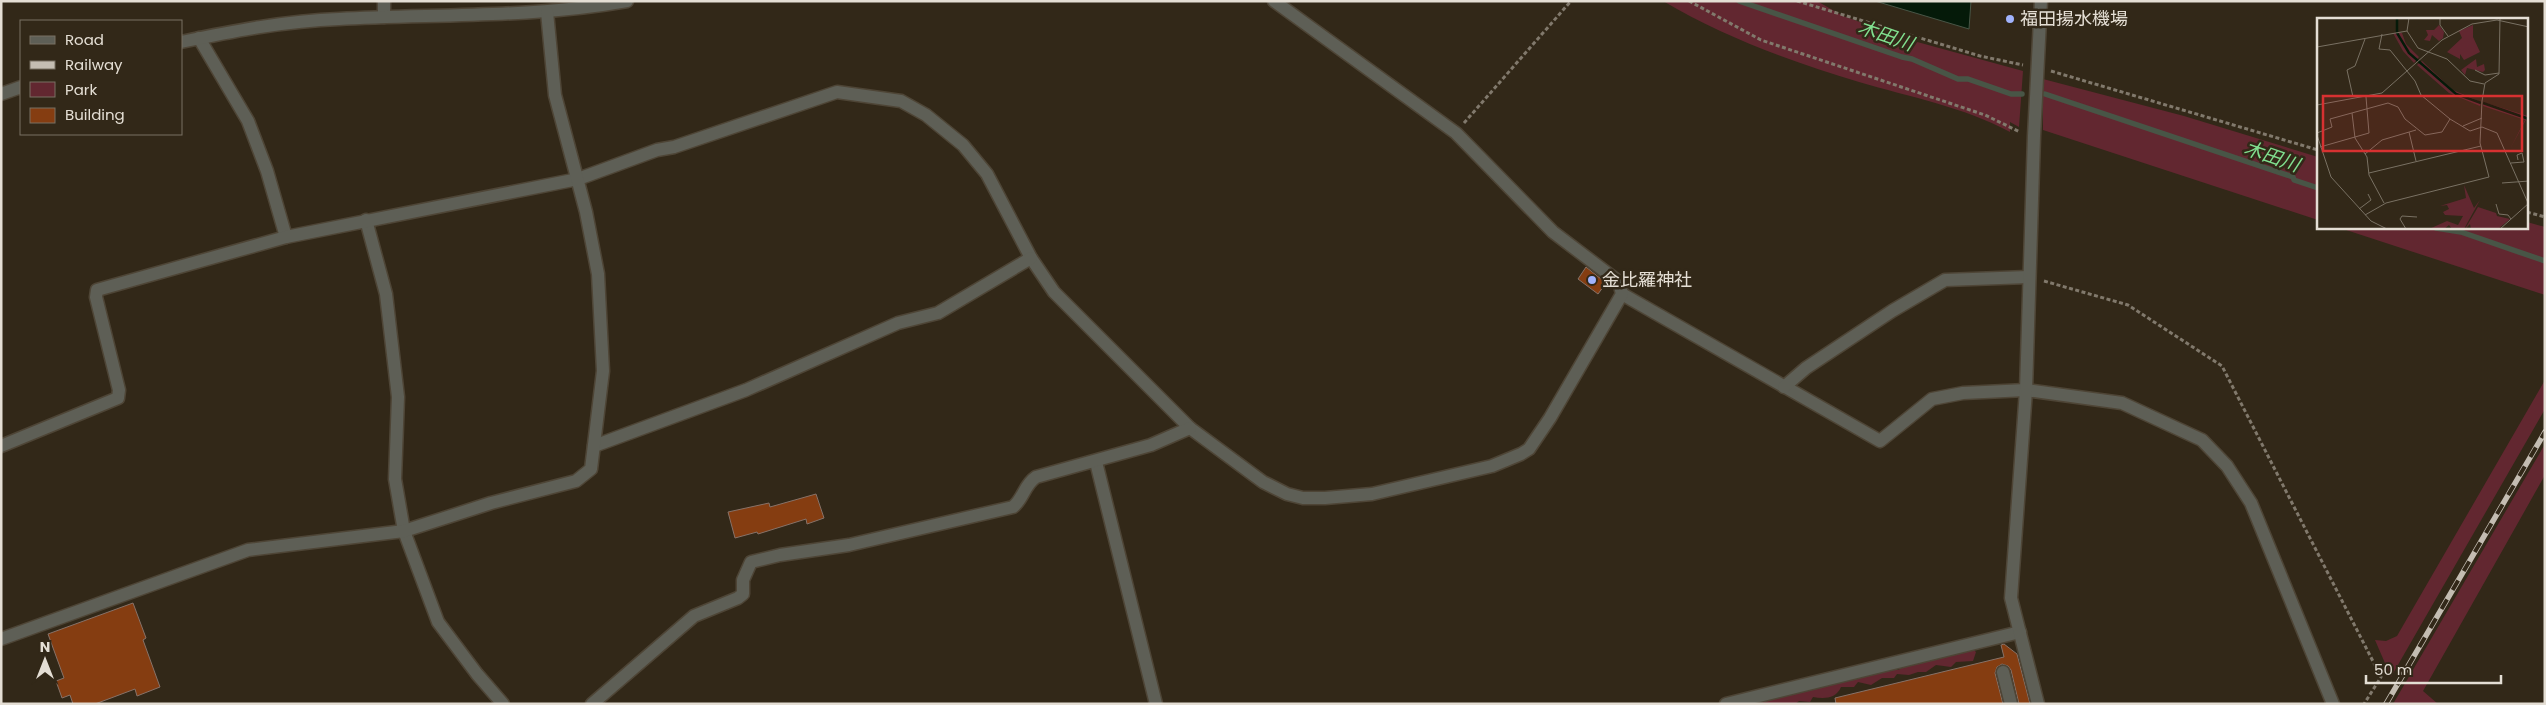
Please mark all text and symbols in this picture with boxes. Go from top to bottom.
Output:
place label: 福田揚水機場 [2020,6,2128,31]
water label: 木田川 [1854,13,1919,58]
marker: 福田揚水機場 [2004,13,2016,25]
inset map [2317,18,2528,229]
legend [20,20,182,135]
text: Road [65,29,104,50]
text: Railway [65,54,123,75]
text: Park [65,79,97,100]
text: Building [65,104,125,125]
water label: 木田川 [2240,134,2305,179]
place label: 金比羅神社 [1602,267,1692,292]
marker: 金比羅神社 [1586,274,1598,286]
north arrow [20,635,70,685]
text: N [40,637,50,657]
scale bar [2366,652,2501,684]
text: 50 m [2374,659,2412,680]

